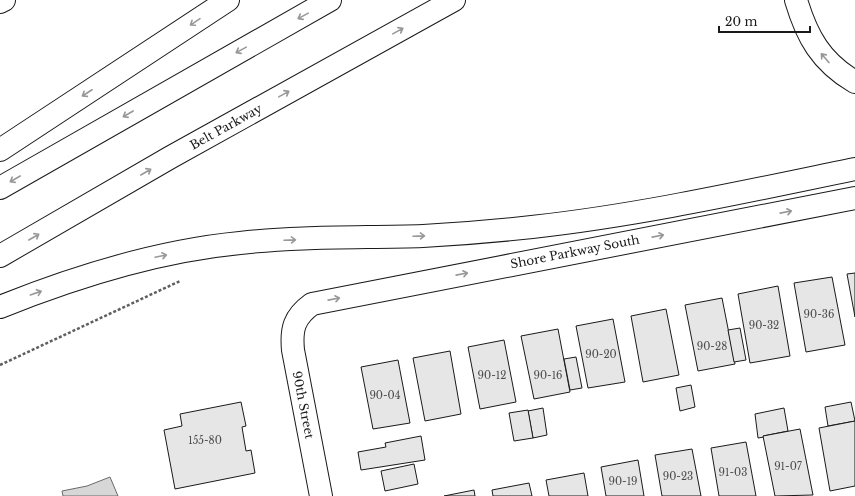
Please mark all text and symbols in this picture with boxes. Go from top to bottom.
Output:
scale bar [719,8,810,34]
one-way arrow [297,12,309,20]
text: 20 m [725,14,757,29]
one-way arrow [190,18,201,26]
one-way arrow [392,27,404,35]
one-way arrow [235,47,247,55]
one-way arrow [821,52,830,63]
one-way arrow [81,90,93,98]
one-way arrow [278,90,290,98]
street label: Belt Parkway [187,100,265,153]
one-way arrow [122,111,134,119]
one-way arrow [140,167,152,175]
one-way arrow [9,176,21,184]
one-way arrow [779,207,792,215]
one-way arrow [28,232,40,240]
one-way arrow [412,232,425,240]
street label: Shore Parkway South [509,232,641,271]
one-way arrow [651,232,664,240]
one-way arrow [283,236,296,243]
one-way arrow [154,252,167,260]
one-way arrow [455,270,468,278]
one-way arrow [30,289,43,296]
one-way arrow [327,295,340,303]
house number: 90-36 [804,308,834,321]
house number: 90-32 [749,319,779,332]
house number: 90-28 [697,340,727,353]
house number: 90-20 [585,348,617,361]
house number: 90-12 [478,369,506,382]
house number: 90-16 [533,369,563,382]
street label: 90th Street [290,370,317,440]
house number: 90-04 [369,389,401,402]
house number: 155-80 [188,434,222,447]
house number: 91-07 [774,460,803,473]
house number: 91-03 [719,466,747,479]
house number: 90-23 [663,470,693,483]
house number: 90-19 [608,475,638,488]

